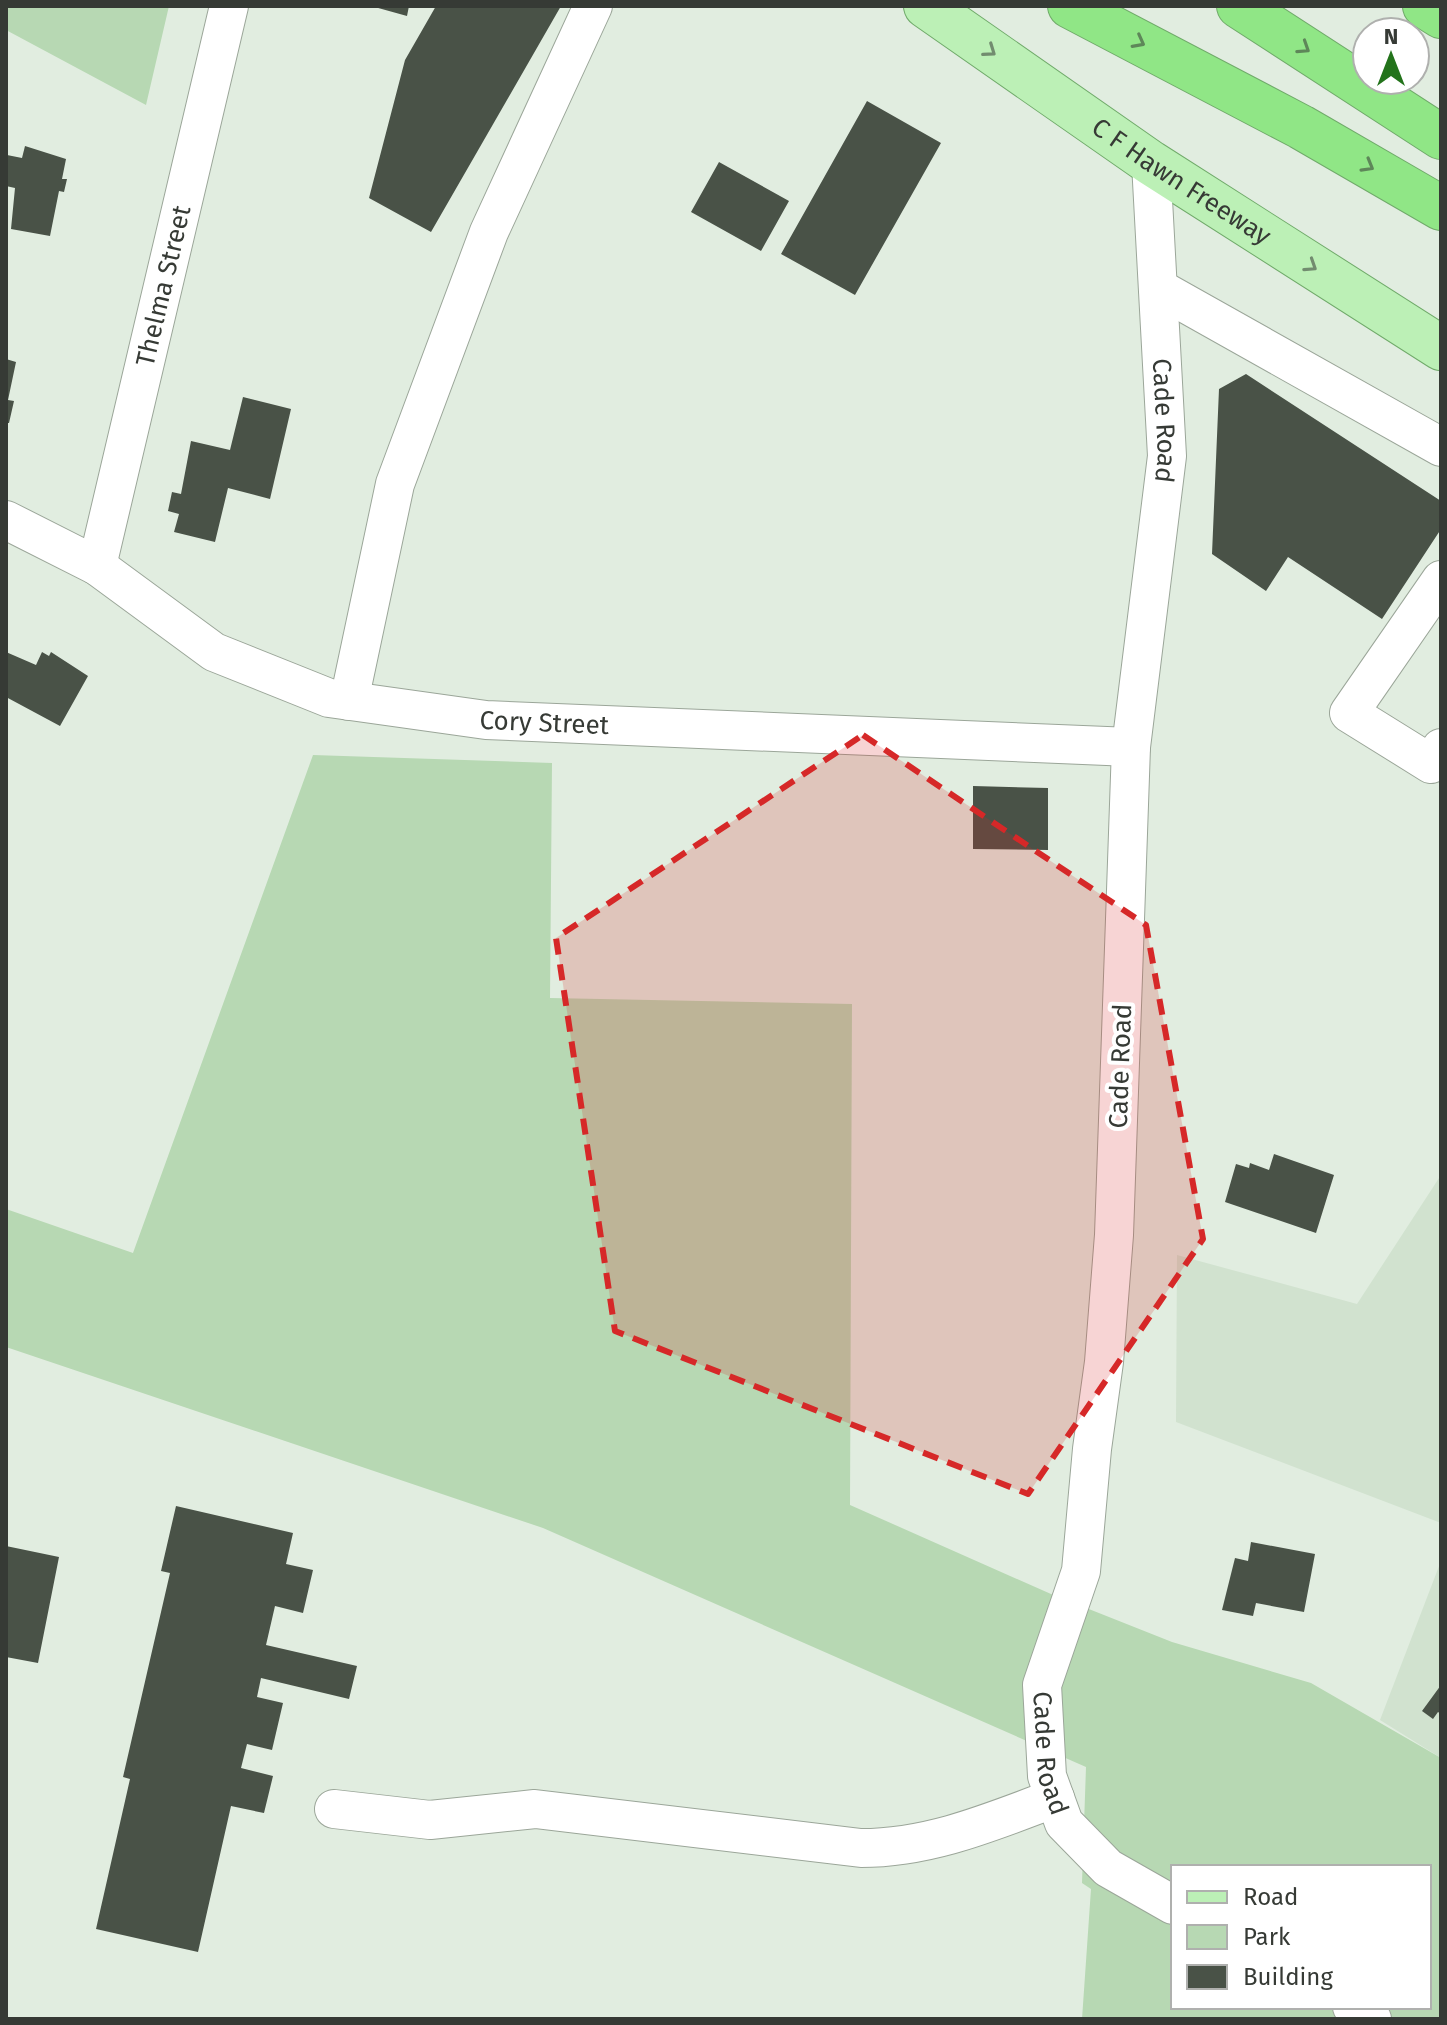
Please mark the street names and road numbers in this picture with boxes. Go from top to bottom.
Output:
street label: C F Hawn Freeway [1086,112,1277,252]
street label: Thelma Street [130,202,198,369]
street label: Cade Road [1146,357,1182,485]
street label: Cory Street [479,705,610,741]
street label: Cade Road [1103,1003,1138,1129]
street label: Cade Road [1026,1690,1075,1819]

